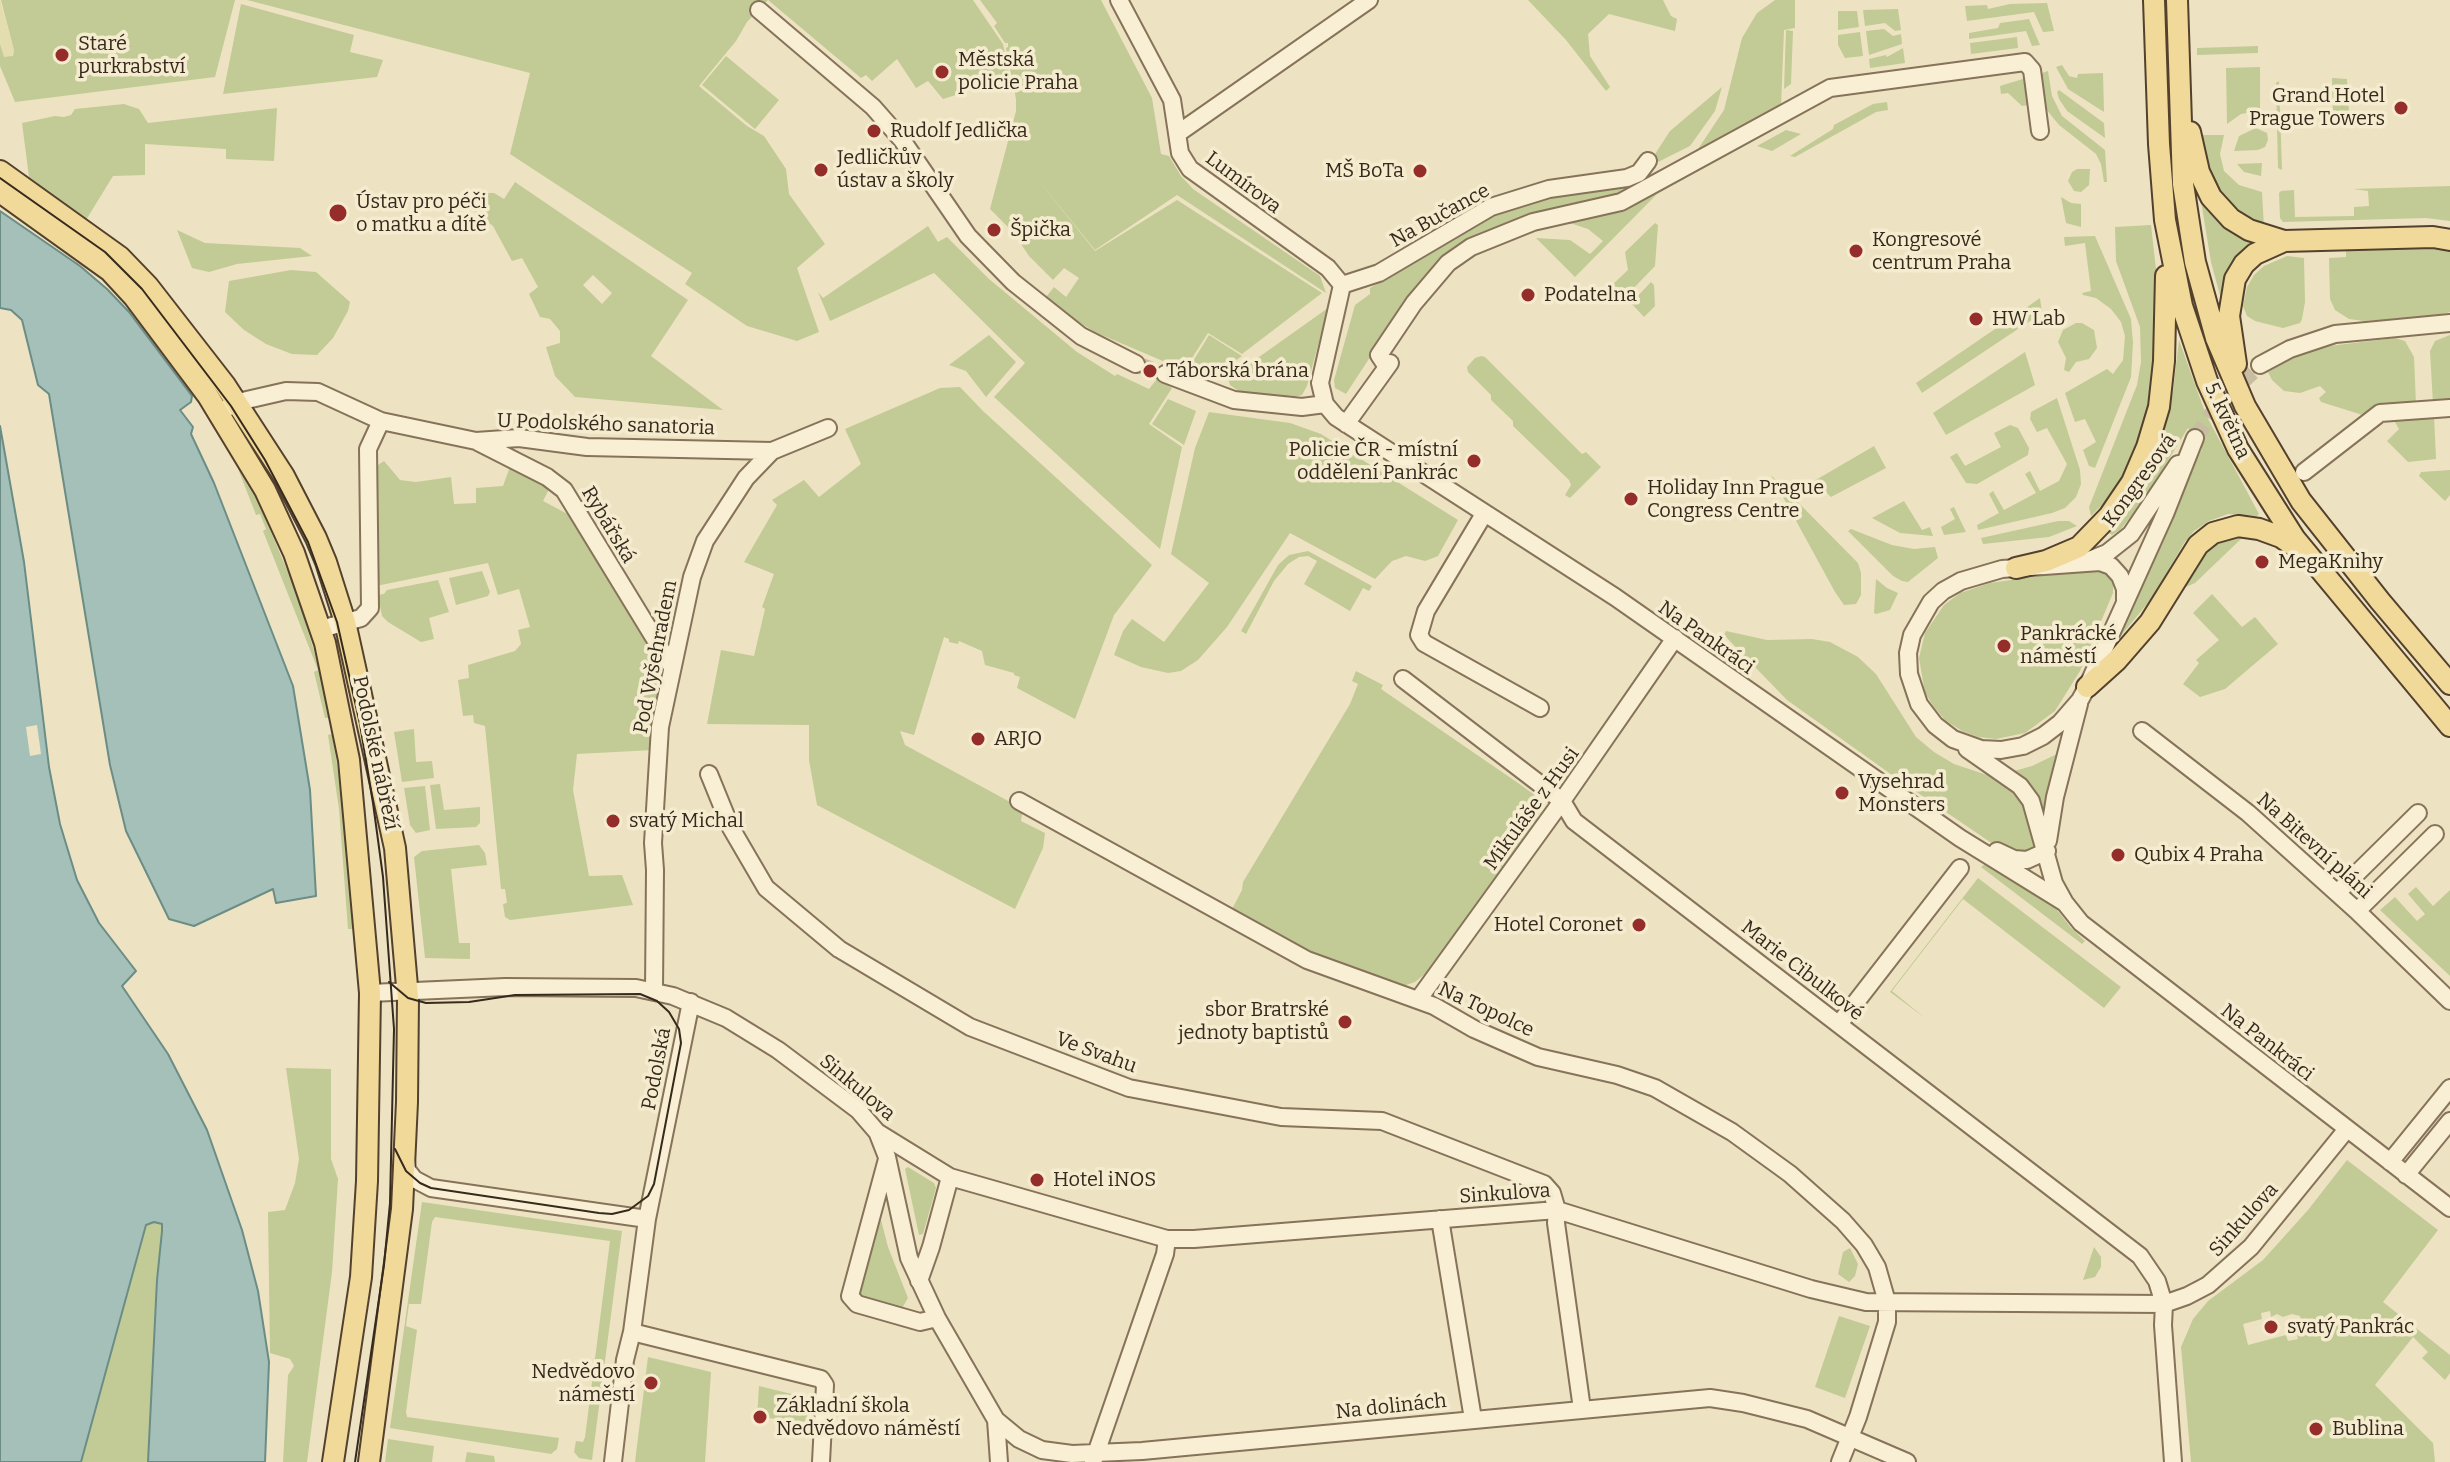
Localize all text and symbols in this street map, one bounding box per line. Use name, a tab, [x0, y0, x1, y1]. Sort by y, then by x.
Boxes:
place label: Staré purkrabství	[78, 32, 185, 79]
marker: Staré purkrabství	[53, 46, 71, 64]
place label: Městská policie Praha	[958, 48, 1078, 95]
marker: Městská policie Praha	[933, 63, 951, 81]
place label: Grand Hotel Prague Towers	[2249, 84, 2385, 131]
marker: Grand Hotel Prague Towers	[2392, 99, 2410, 117]
place label: Rudolf Jedlička	[890, 119, 1028, 143]
marker: Rudolf Jedlička	[865, 122, 883, 140]
place label: Jedličkův ústav a školy	[837, 146, 954, 193]
street label: Lumírova	[1200, 147, 1286, 219]
place label: MŠ BoTa	[1325, 159, 1404, 183]
marker: Jedličkův ústav a školy	[812, 161, 830, 179]
marker: MŠ BoTa	[1411, 162, 1429, 180]
street label: Na Bučance	[1386, 179, 1494, 253]
place label: Ústav pro péči o matku a dítě	[356, 190, 487, 237]
marker: Ústav pro péči o matku a dítě	[327, 202, 349, 224]
place label: Špička	[1010, 218, 1071, 242]
marker: Špička	[985, 221, 1003, 239]
place label: Kongresové centrum Praha	[1872, 228, 2011, 275]
marker: Kongresové centrum Praha	[1847, 242, 1865, 260]
place label: Podatelna	[1544, 283, 1637, 307]
marker: Podatelna	[1519, 286, 1537, 304]
place label: HW Lab	[1992, 307, 2065, 331]
marker: HW Lab	[1967, 310, 1985, 328]
place label: Táborská brána	[1166, 359, 1309, 383]
marker: Táborská brána	[1141, 362, 1159, 380]
street label: 5. května	[2199, 379, 2255, 463]
street label: U Podolského sanatoria	[497, 409, 715, 441]
street label: Kongresová	[2098, 430, 2182, 532]
place label: Policie ČR - místní oddělení Pankrác	[1289, 438, 1458, 485]
marker: Policie ČR - místní oddělení Pankrác	[1465, 452, 1483, 470]
place label: Holiday Inn Prague Congress Centre	[1647, 476, 1824, 523]
street label: Rybářská	[576, 482, 640, 568]
marker: Holiday Inn Prague Congress Centre	[1622, 490, 1640, 508]
place label: MegaKnihy	[2278, 550, 2383, 574]
marker: MegaKnihy	[2253, 553, 2271, 571]
street label: Pod Vyšehradem	[629, 578, 683, 736]
street label: Na Pankráci	[1653, 596, 1759, 680]
place label: Pankrácké náměstí	[2020, 622, 2117, 669]
marker: Pankrácké náměstí	[1995, 637, 2013, 655]
street label: Podolské nábřeží	[347, 673, 403, 833]
place label: ARJO	[994, 727, 1042, 751]
marker: ARJO	[969, 730, 987, 748]
street label: Mikuláše z Husi	[1479, 743, 1585, 875]
place label: Vysehrad Monsters	[1858, 770, 1945, 817]
marker: Vysehrad Monsters	[1833, 784, 1851, 802]
street label: Na Bitevní pláni	[2252, 788, 2376, 904]
place label: svatý Michal	[629, 809, 744, 833]
marker: svatý Michal	[604, 812, 622, 830]
place label: Qubix 4 Praha	[2134, 843, 2263, 867]
marker: Qubix 4 Praha	[2109, 846, 2127, 864]
place label: Hotel Coronet	[1494, 913, 1623, 937]
marker: Hotel Coronet	[1630, 916, 1648, 934]
street label: Marie Cibulkové	[1736, 916, 1868, 1026]
street label: Na Topolce	[1434, 977, 1538, 1043]
place label: sbor Bratrské jednoty baptistů	[1178, 998, 1329, 1045]
street label: Na Pankráci	[2216, 999, 2318, 1087]
marker: sbor Bratrské jednoty baptistů	[1336, 1013, 1354, 1031]
street label: Podolská	[637, 1026, 677, 1112]
street label: Ve Svahu	[1052, 1027, 1140, 1079]
street label: Sinkulova	[814, 1049, 900, 1127]
place label: Hotel iNOS	[1053, 1168, 1156, 1192]
marker: Hotel iNOS	[1028, 1171, 1046, 1189]
street label: Sinkulova	[2204, 1178, 2284, 1262]
street label: Sinkulova	[1459, 1179, 1551, 1209]
place label: svatý Pankrác	[2287, 1315, 2414, 1339]
marker: svatý Pankrác	[2262, 1318, 2280, 1336]
place label: Nedvědovo náměstí	[531, 1360, 635, 1407]
marker: Nedvědovo náměstí	[642, 1374, 660, 1392]
street label: Na dolinách	[1334, 1389, 1448, 1425]
place label: Základní škola Nedvědovo náměstí	[776, 1394, 960, 1441]
marker: Základní škola Nedvědovo náměstí	[751, 1408, 769, 1426]
place label: Bublina	[2332, 1417, 2404, 1441]
marker: Bublina	[2307, 1420, 2325, 1438]

